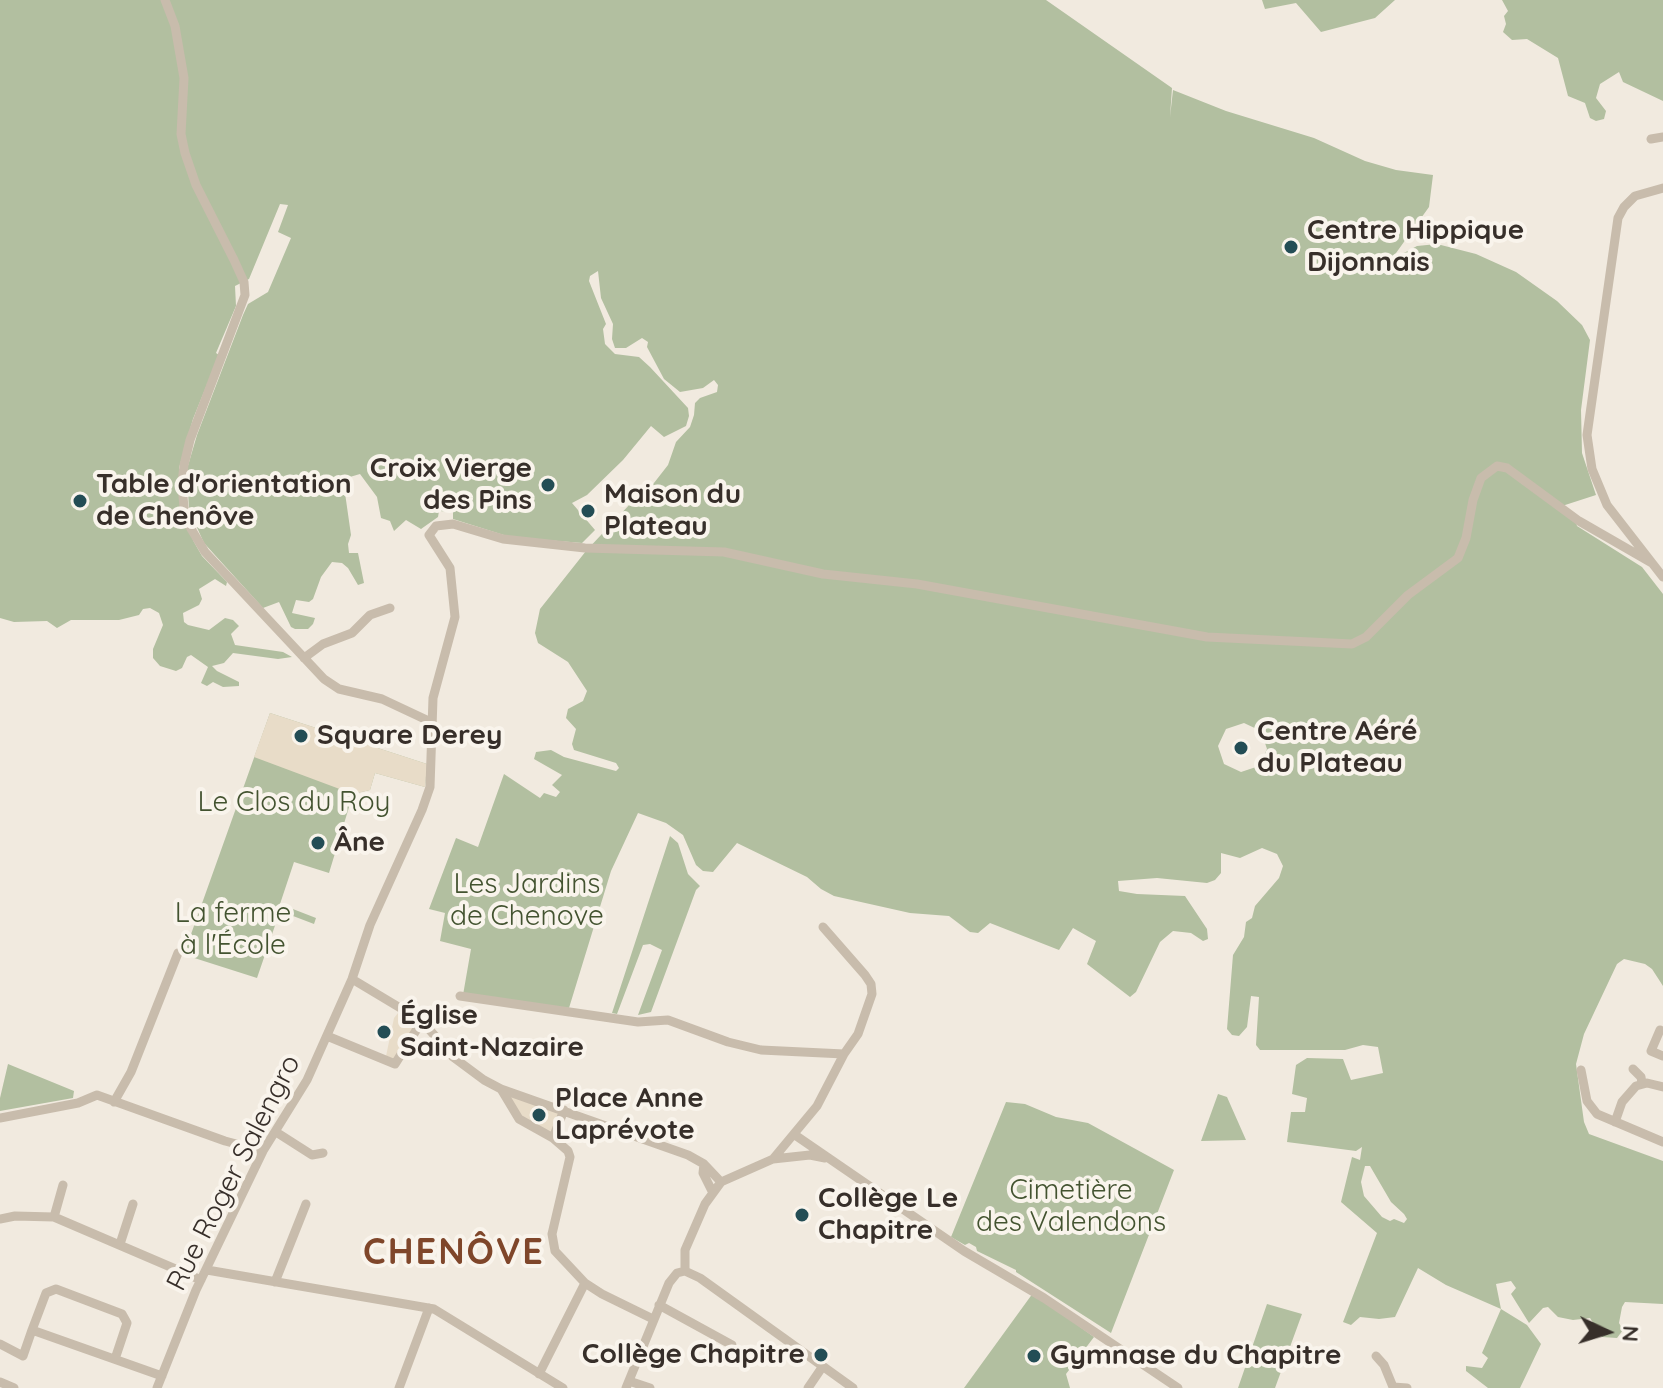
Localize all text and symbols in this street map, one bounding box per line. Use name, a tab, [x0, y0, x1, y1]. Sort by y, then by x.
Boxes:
place label: Centre Hippique Dijonnais	[1307, 214, 1524, 280]
marker: Centre Hippique Dijonnais	[1282, 238, 1300, 256]
place label: Croix Vierge des Pins	[370, 452, 532, 518]
place label: Table d'orientation de Chenôve	[96, 468, 352, 534]
marker: Croix Vierge des Pins	[539, 476, 557, 494]
place label: Maison du Plateau	[604, 478, 741, 544]
marker: Table d'orientation de Chenôve	[71, 492, 89, 510]
marker: Maison du Plateau	[579, 502, 597, 520]
place label: Centre Aéré du Plateau	[1257, 715, 1418, 781]
place label: Square Derey	[317, 719, 502, 753]
marker: Square Derey	[292, 727, 310, 745]
marker: Centre Aéré du Plateau	[1232, 739, 1250, 757]
park label: Le Clos du Roy	[198, 786, 390, 820]
place label: Âne	[334, 826, 385, 860]
marker: Âne	[309, 834, 327, 852]
park label: Les Jardins de Chenove	[450, 868, 604, 934]
park label: La ferme à l'École	[175, 897, 291, 963]
place label: Église Saint-Nazaire	[400, 999, 584, 1065]
marker: Église Saint-Nazaire	[375, 1023, 393, 1041]
street label: Rue Roger Salengro	[160, 1050, 308, 1296]
place label: Place Anne Laprévote	[555, 1082, 704, 1148]
marker: Place Anne Laprévote	[530, 1106, 548, 1124]
park label: Cimetière des Valendons	[976, 1174, 1166, 1240]
place label: Collège Le Chapitre	[818, 1182, 958, 1248]
marker: Collège Le Chapitre	[793, 1206, 811, 1224]
district label: CHENÔVE	[363, 1231, 545, 1275]
north arrow	[1567, 1292, 1647, 1372]
text: N	[1616, 1325, 1645, 1343]
place label: Collège Chapitre	[582, 1338, 805, 1372]
place label: Gymnase du Chapitre	[1050, 1339, 1341, 1373]
marker: Collège Chapitre	[812, 1346, 830, 1364]
marker: Gymnase du Chapitre	[1025, 1347, 1043, 1365]

